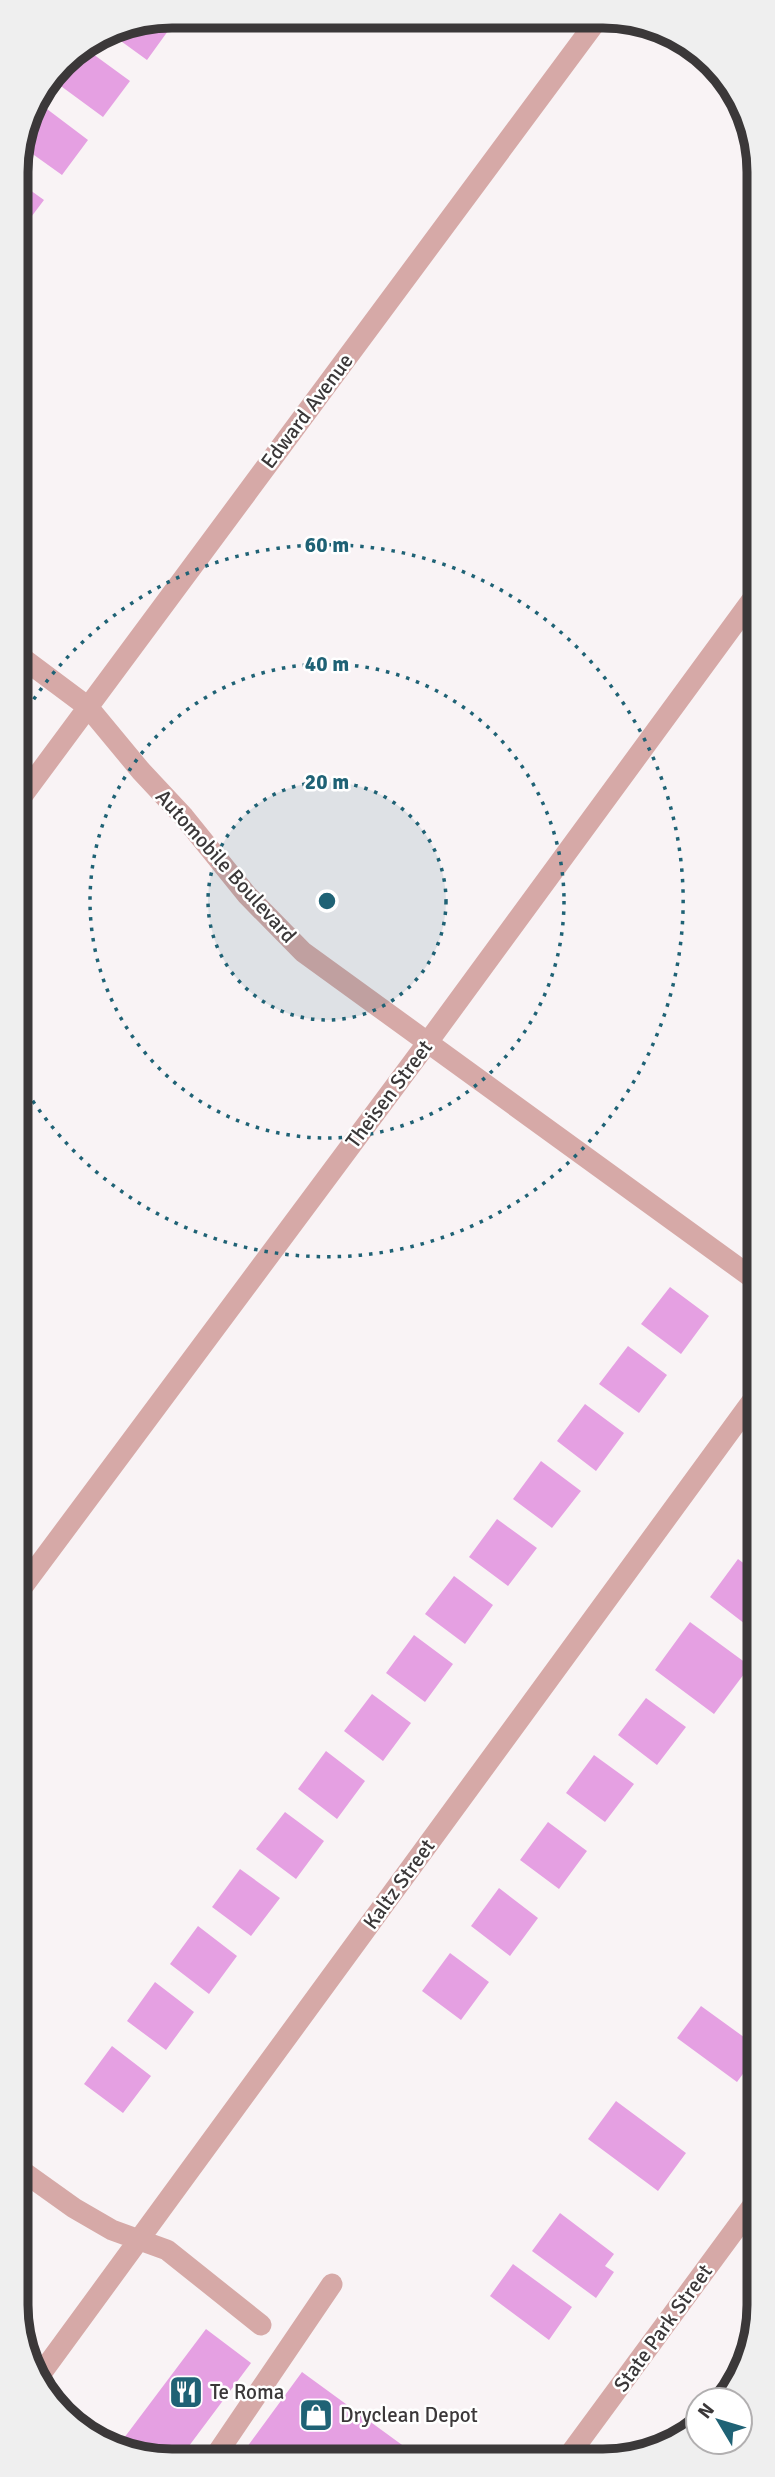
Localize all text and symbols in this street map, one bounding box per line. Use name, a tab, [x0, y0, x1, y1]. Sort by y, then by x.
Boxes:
street label: Edward Avenue	[255, 348, 359, 474]
text: 60 m	[305, 532, 349, 558]
text: 40 m	[305, 651, 349, 677]
text: 20 m	[305, 769, 349, 795]
street label: Automobile Boulevard	[150, 784, 302, 948]
centre of rings	[315, 889, 339, 913]
street label: Theisen Street	[340, 1035, 438, 1153]
street label: Kaltz Street	[358, 1834, 440, 1934]
street label: State Park Street	[608, 2259, 718, 2397]
restaurant icon: Te Roma	[167, 2373, 205, 2411]
place label: Te Roma	[210, 2379, 284, 2405]
north arrow	[684, 2386, 754, 2456]
shop icon: Dryclean Depot	[297, 2396, 335, 2434]
text: N	[693, 2399, 720, 2424]
place label: Dryclean Depot	[340, 2402, 478, 2428]

